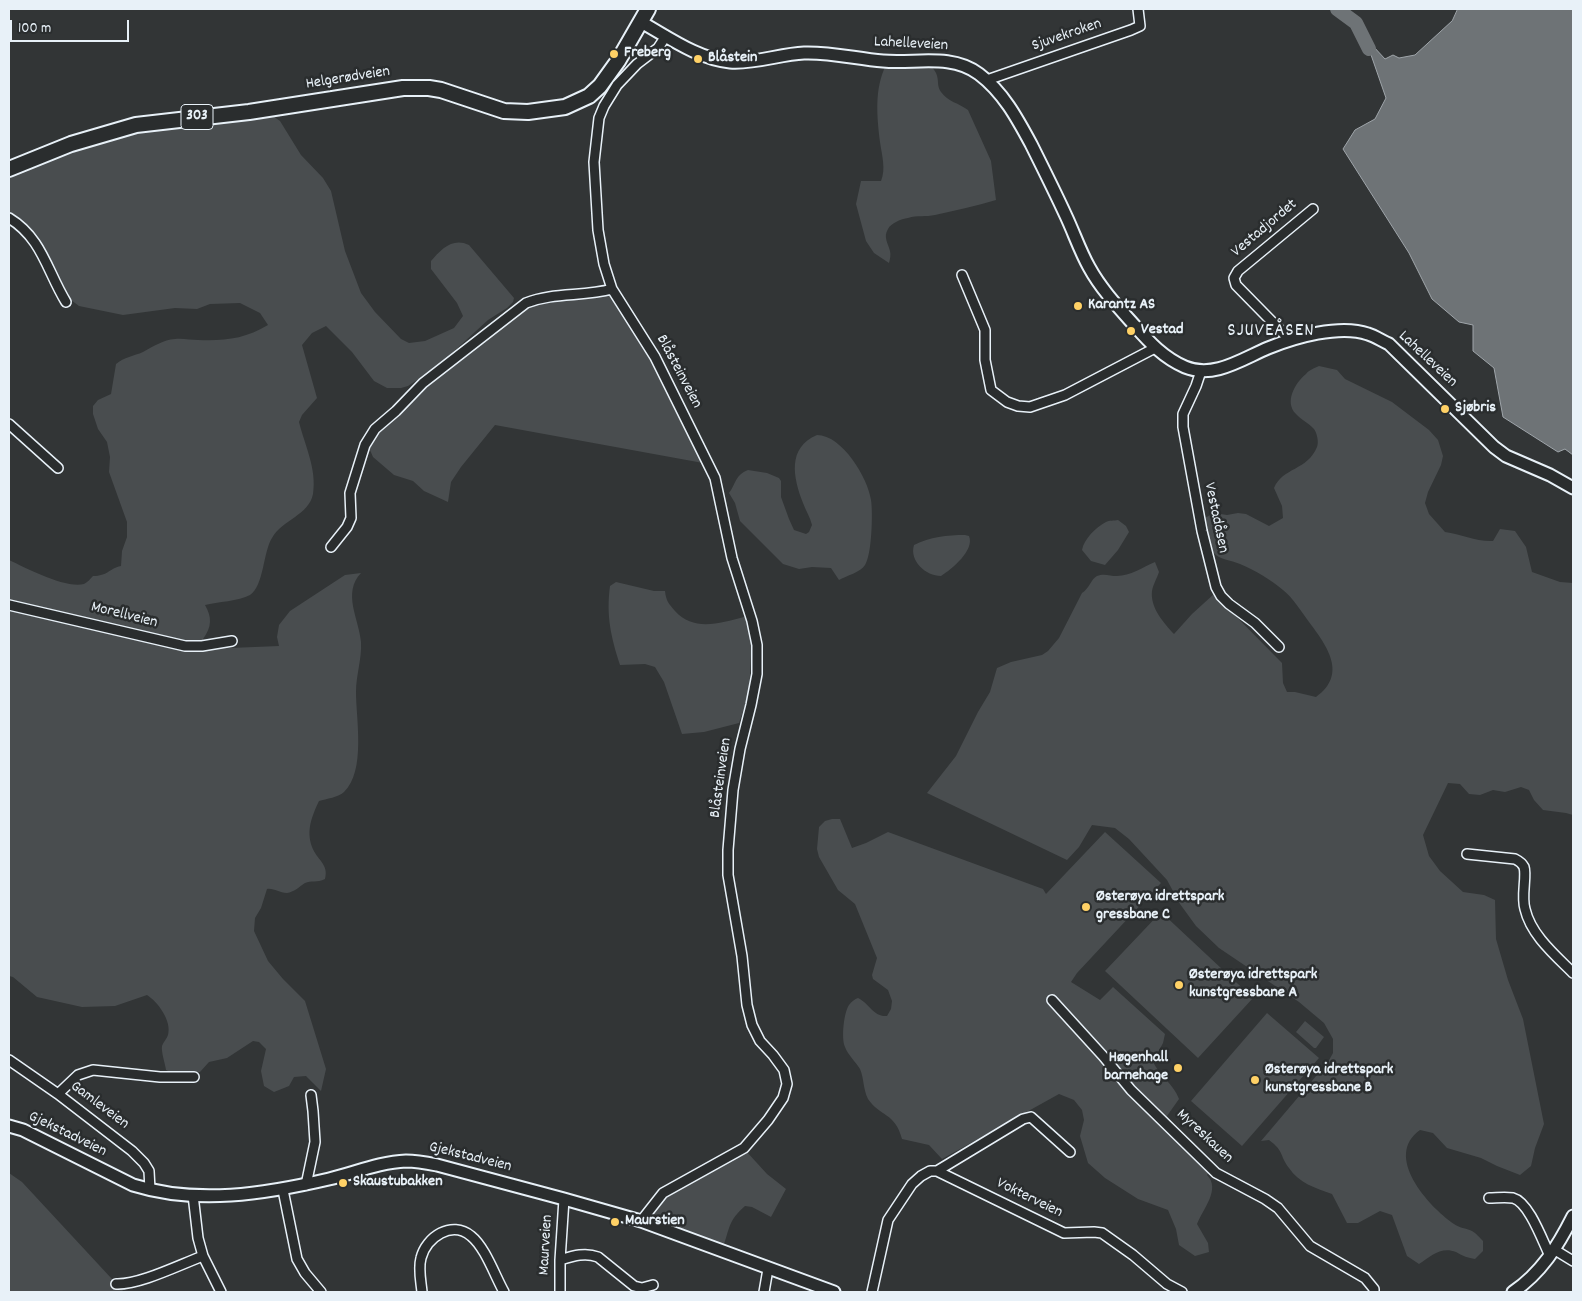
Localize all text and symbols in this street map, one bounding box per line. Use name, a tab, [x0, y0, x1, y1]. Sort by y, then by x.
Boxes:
scale bar	[12, 10, 131, 42]
street label: Sjuvekroken	[1030, 15, 1104, 57]
text: 100 m	[18, 18, 51, 40]
street label: Lahelleveien	[873, 33, 949, 57]
place label: Freberg	[624, 44, 671, 64]
marker: Freberg	[608, 48, 620, 60]
place label: Blåstein	[708, 49, 757, 69]
marker: Blåstein	[692, 53, 704, 65]
street label: Helgerødveien	[305, 63, 391, 95]
road number: 303	[181, 104, 213, 130]
street label: Vestadjordet	[1228, 196, 1302, 262]
place label: Karantz AS	[1088, 296, 1155, 316]
marker: Karantz AS	[1072, 300, 1084, 312]
place label: Vestad	[1141, 321, 1183, 341]
district label: SJUVEÅSEN	[1226, 321, 1316, 343]
marker: Vestad	[1125, 325, 1137, 337]
street label: Lahelleveien	[1393, 328, 1461, 392]
street label: Blåsteinveien	[651, 332, 705, 412]
place label: Sjøbris	[1455, 399, 1496, 419]
marker: Sjøbris	[1439, 403, 1451, 415]
street label: Vestadåsen	[1198, 481, 1232, 555]
street label: Morellveien	[89, 598, 159, 634]
street label: Blåsteinveien	[707, 737, 737, 819]
place label: Østerøya idrettspark gressbane C	[1096, 888, 1224, 926]
marker: Østerøya idrettspark gressbane C	[1080, 901, 1092, 913]
place label: Østerøya idrettspark kunstgressbane A	[1189, 966, 1317, 1004]
marker: Østerøya idrettspark kunstgressbane A	[1173, 979, 1185, 991]
place label: Høgenhall barnehage	[1104, 1049, 1168, 1087]
place label: Østerøya idrettspark kunstgressbane B	[1265, 1061, 1393, 1099]
marker: Høgenhall barnehage	[1172, 1062, 1184, 1074]
marker: Østerøya idrettspark kunstgressbane B	[1249, 1074, 1261, 1086]
street label: Gamleveien	[66, 1078, 132, 1134]
street label: Myreskauen	[1172, 1106, 1236, 1168]
street label: Gjekstadveien	[25, 1108, 109, 1162]
street label: Gjekstadveien	[427, 1138, 513, 1178]
place label: Skaustubakken	[353, 1173, 443, 1193]
street label: Vokterveien	[993, 1175, 1065, 1223]
marker: Skaustubakken	[337, 1177, 349, 1189]
place label: Maurstien	[625, 1212, 685, 1232]
street label: Maurveien	[536, 1214, 558, 1276]
marker: Maurstien	[609, 1216, 621, 1228]

